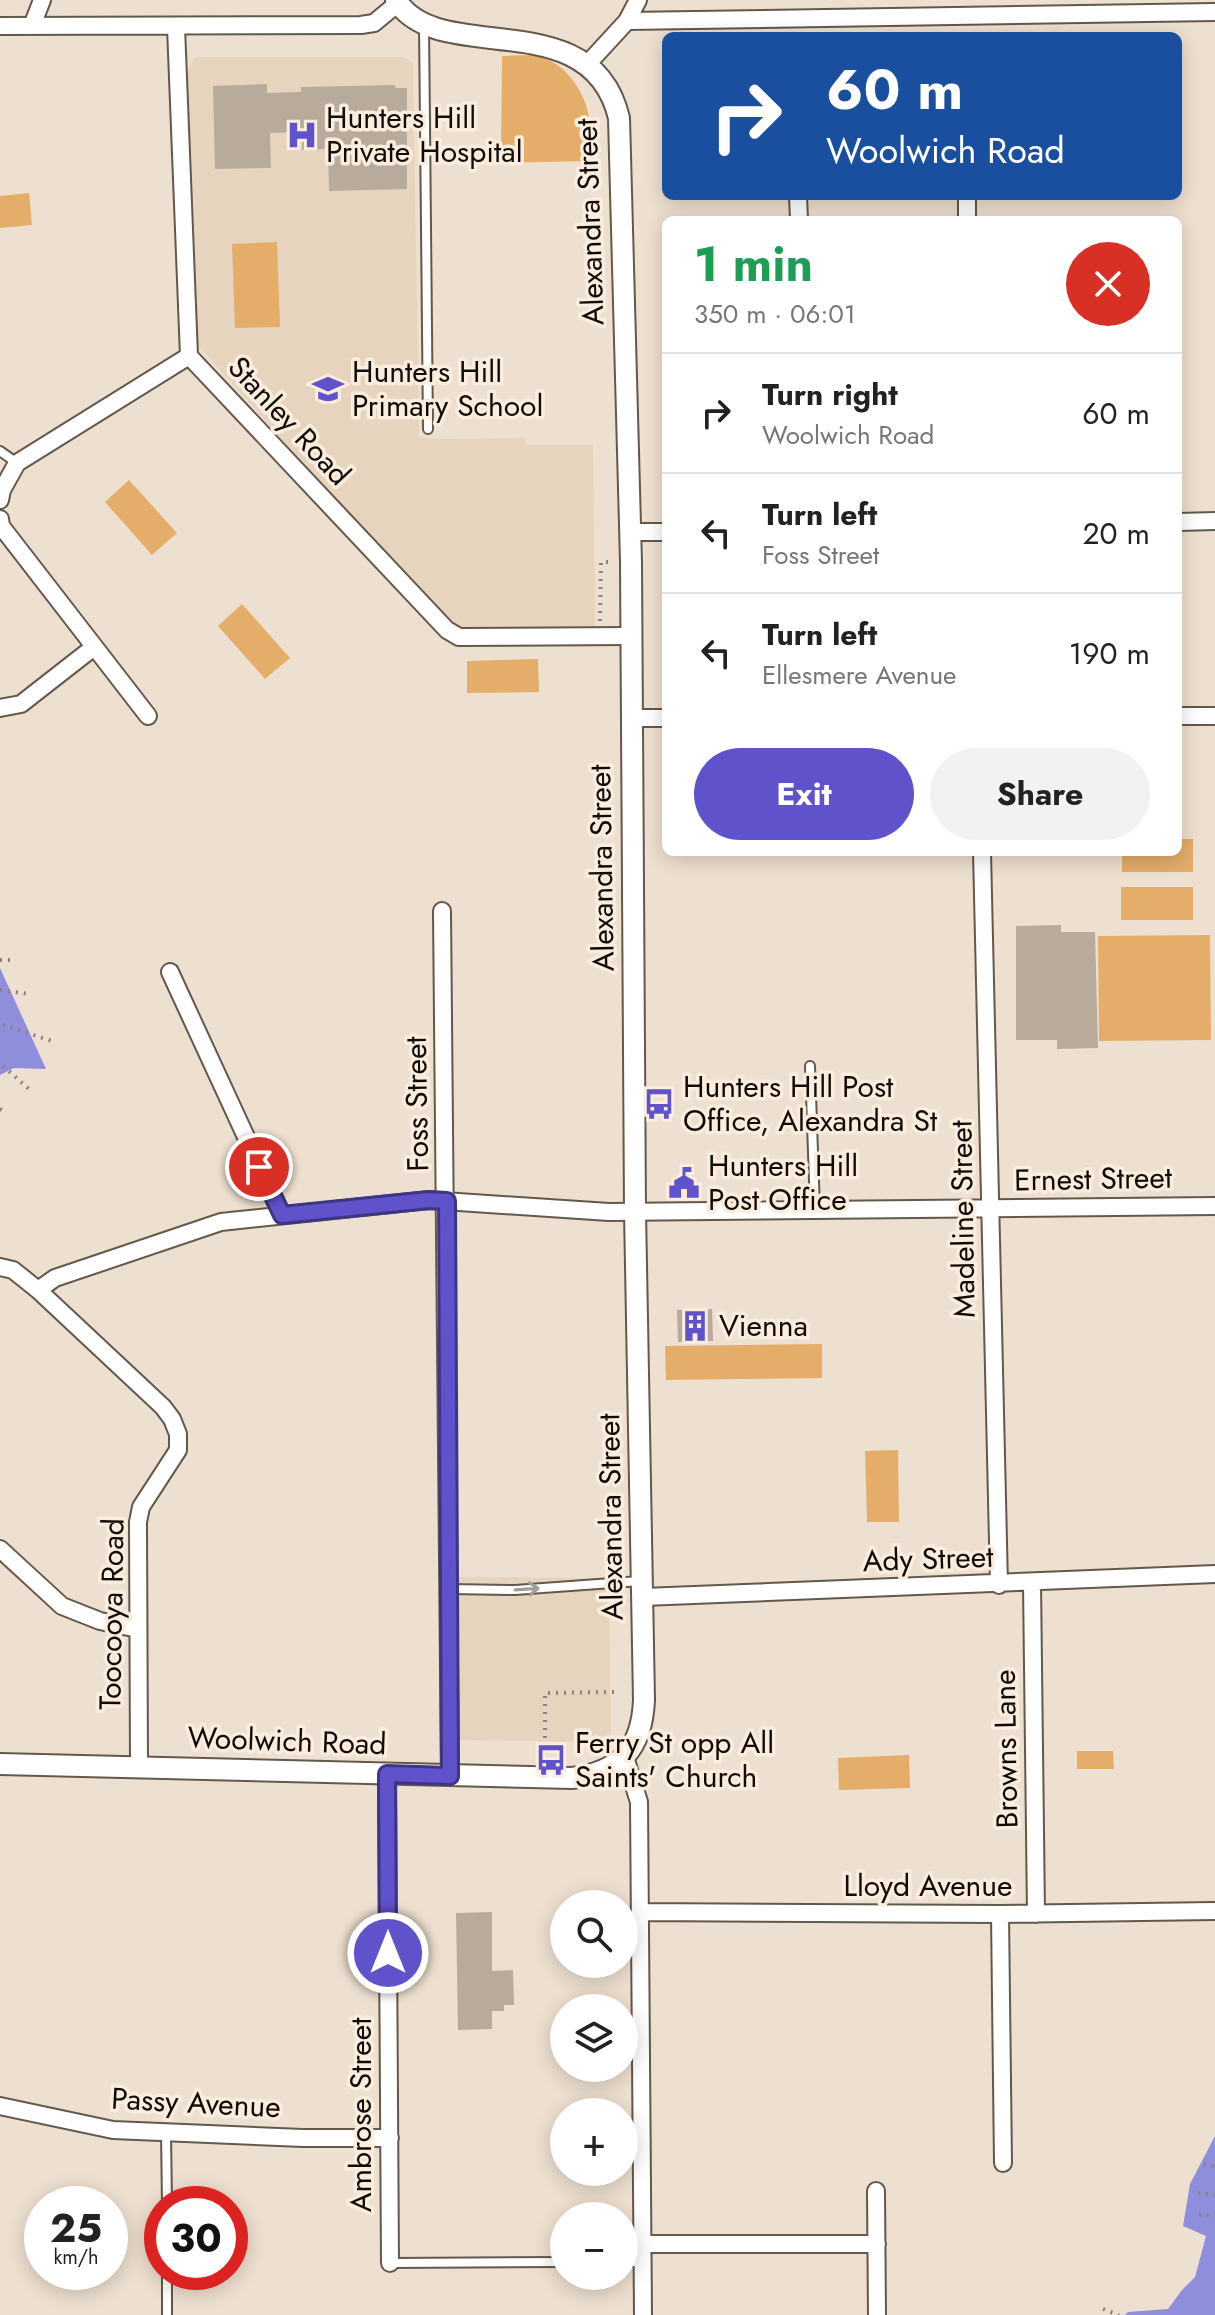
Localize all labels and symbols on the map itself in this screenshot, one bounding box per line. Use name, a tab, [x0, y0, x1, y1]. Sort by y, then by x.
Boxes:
place label: Hunters Hill Private Hospital	[326, 96, 523, 173]
street label: Alexandra Street	[564, 117, 615, 326]
hospital icon: Hunters Hill Private Hospital	[285, 118, 319, 152]
street label: Stanley Road	[218, 347, 361, 495]
place label: Hunters Hill Primary School	[352, 350, 543, 427]
school or university icon: Hunters Hill Primary School	[311, 372, 345, 406]
street label: Alexandra Street	[578, 763, 625, 972]
street label: Foss Street	[394, 1035, 439, 1172]
place label: Hunters Hill Post Office, Alexandra St	[683, 1065, 938, 1142]
bus stop icon: Hunters Hill Post Office, Alexandra St	[642, 1087, 676, 1121]
street label: Madeline Street	[939, 1119, 986, 1318]
pin	[225, 1133, 293, 1201]
place label: Hunters Hill Post Office	[708, 1144, 858, 1221]
street label: Ernest Street	[1014, 1156, 1173, 1201]
public building icon: Hunters Hill Post Office	[667, 1166, 701, 1200]
place label: Vienna	[719, 1304, 808, 1347]
building icon: Vienna	[678, 1309, 712, 1343]
street label: Alexandra Street	[587, 1412, 634, 1621]
street label: Toocooya Road	[88, 1518, 135, 1710]
street label: Ady Street	[862, 1535, 995, 1582]
one-way arrow	[513, 1581, 540, 1596]
street label: Browns Lane	[983, 1669, 1028, 1829]
street label: Woolwich Road	[187, 1716, 387, 1765]
place label: Ferry St opp All Saints' Church	[575, 1721, 774, 1798]
bus stop icon: Ferry St opp All Saints' Church	[534, 1743, 568, 1777]
street label: Lloyd Avenue	[843, 1864, 1013, 1907]
position arrow	[346, 1911, 430, 1995]
street label: Ambrose Street	[339, 2017, 382, 2212]
street label: Passy Avenue	[110, 2077, 282, 2128]
speed limit sign: 30	[144, 2186, 248, 2290]

